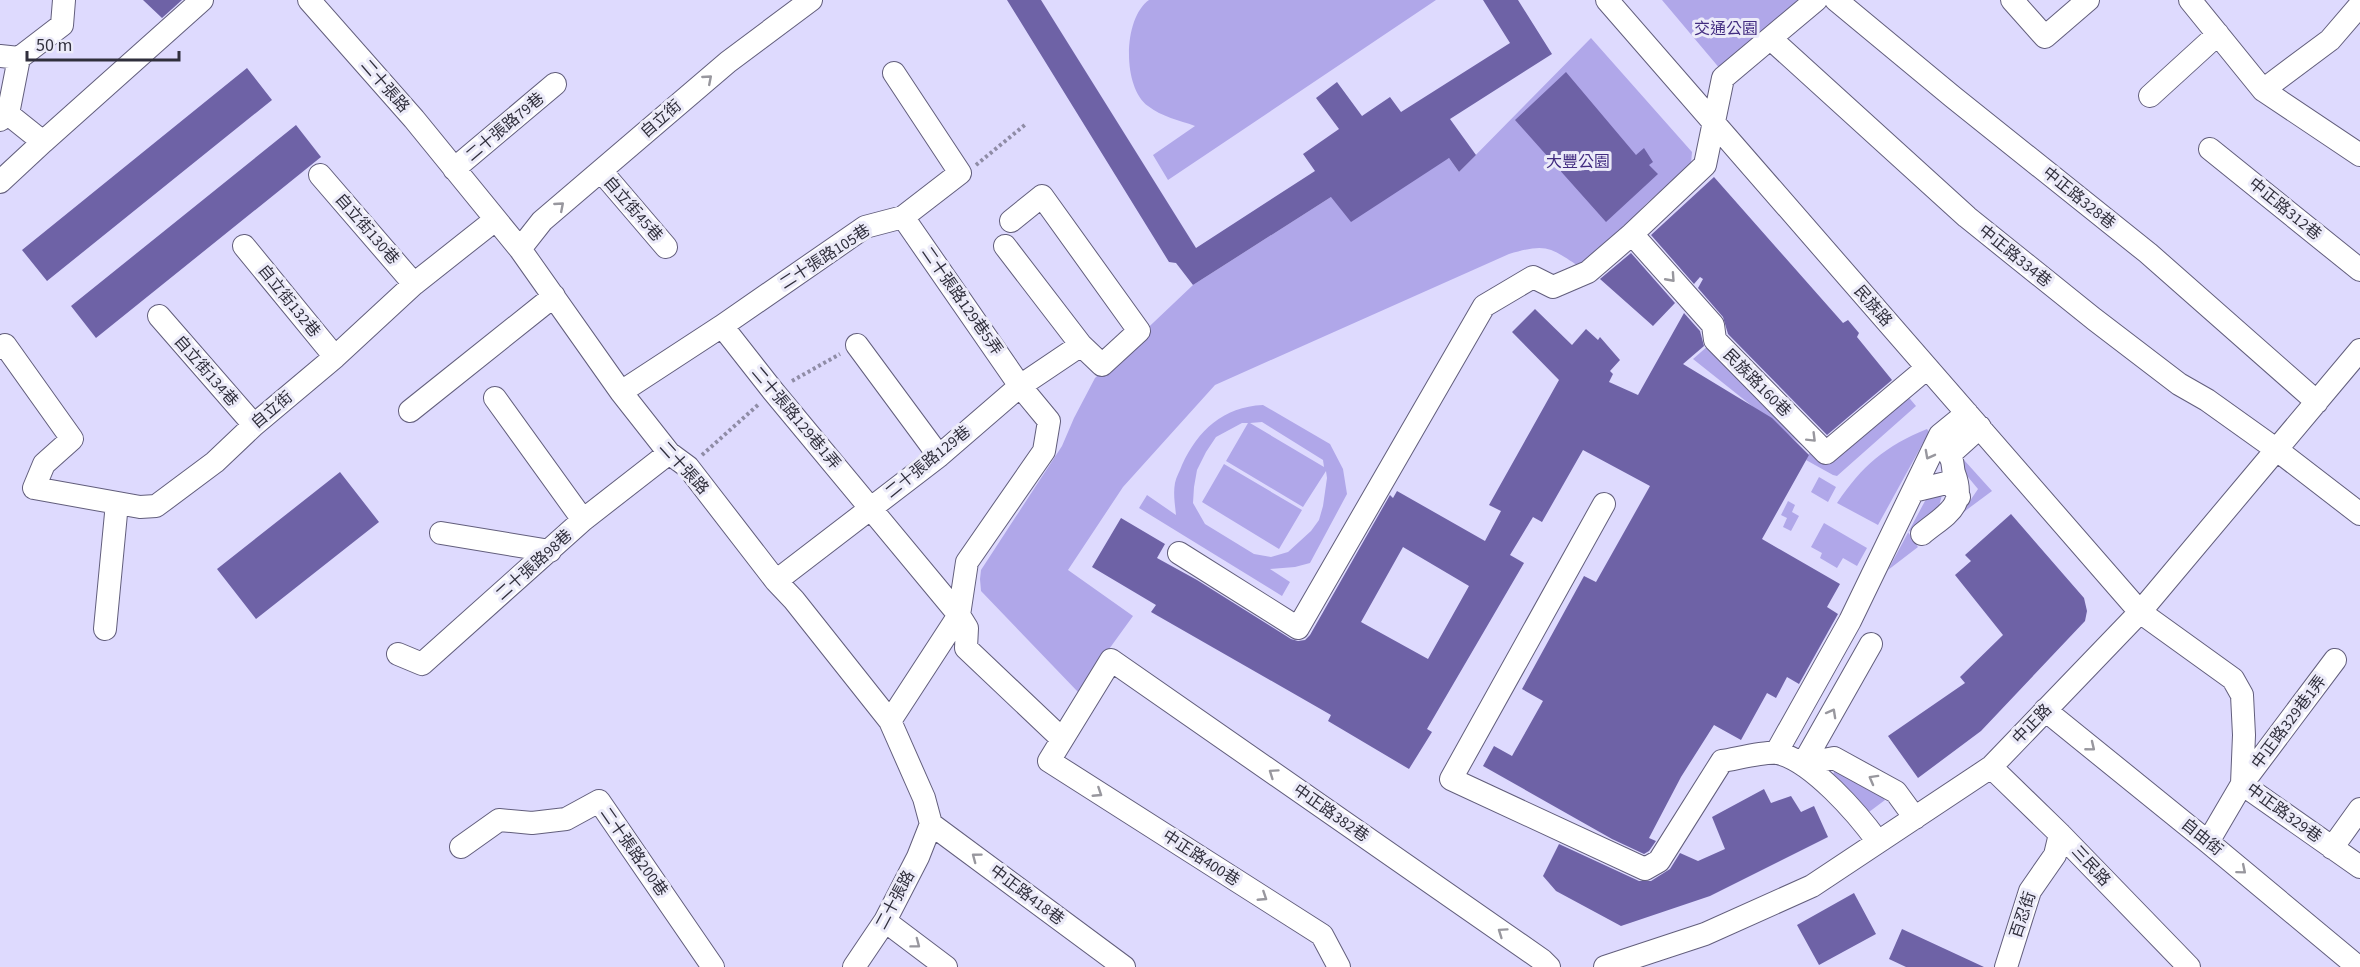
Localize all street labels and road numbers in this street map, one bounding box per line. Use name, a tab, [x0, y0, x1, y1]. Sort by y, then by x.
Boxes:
street label: 二十張路	[356, 55, 414, 117]
street label: 二十張路79巷	[461, 88, 549, 166]
street label: 自立街	[636, 95, 686, 143]
street label: 中正路328巷	[2038, 162, 2120, 234]
street label: 自立街45巷	[598, 172, 668, 246]
street label: 中正路312巷	[2244, 173, 2326, 245]
street label: 自立街130巷	[330, 189, 404, 269]
street label: 二十張路105巷	[775, 219, 875, 295]
street label: 中正路334巷	[1974, 220, 2056, 292]
street label: 二十張路129巷5弄	[916, 242, 1008, 360]
street label: 自立街132巷	[253, 260, 325, 342]
street label: 民族路	[1849, 281, 1897, 331]
street label: 自立街134巷	[169, 331, 243, 411]
street label: 民族路160巷	[1718, 344, 1796, 422]
street label: 二十張路129巷1弄	[746, 362, 846, 474]
street label: 自立街	[247, 386, 297, 434]
street label: 二十張路129巷	[881, 421, 975, 503]
street label: 二十張路	[654, 437, 714, 499]
street label: 二十張路98巷	[491, 525, 577, 605]
street label: 中正路329巷1弄	[2247, 671, 2331, 773]
street label: 中正路	[2007, 699, 2057, 749]
street label: 中正路329巷	[2242, 778, 2326, 848]
street label: 中正路382巷	[1289, 779, 1373, 847]
street label: 二十張路200巷	[595, 803, 673, 901]
street label: 自由街	[2176, 813, 2228, 861]
street label: 中正路400巷	[1158, 825, 1244, 891]
street label: 三民路	[2067, 841, 2115, 891]
street label: 中正路418巷	[985, 860, 1069, 930]
street label: 二十張路	[870, 867, 920, 933]
street label: 百忍街	[2005, 889, 2041, 941]

